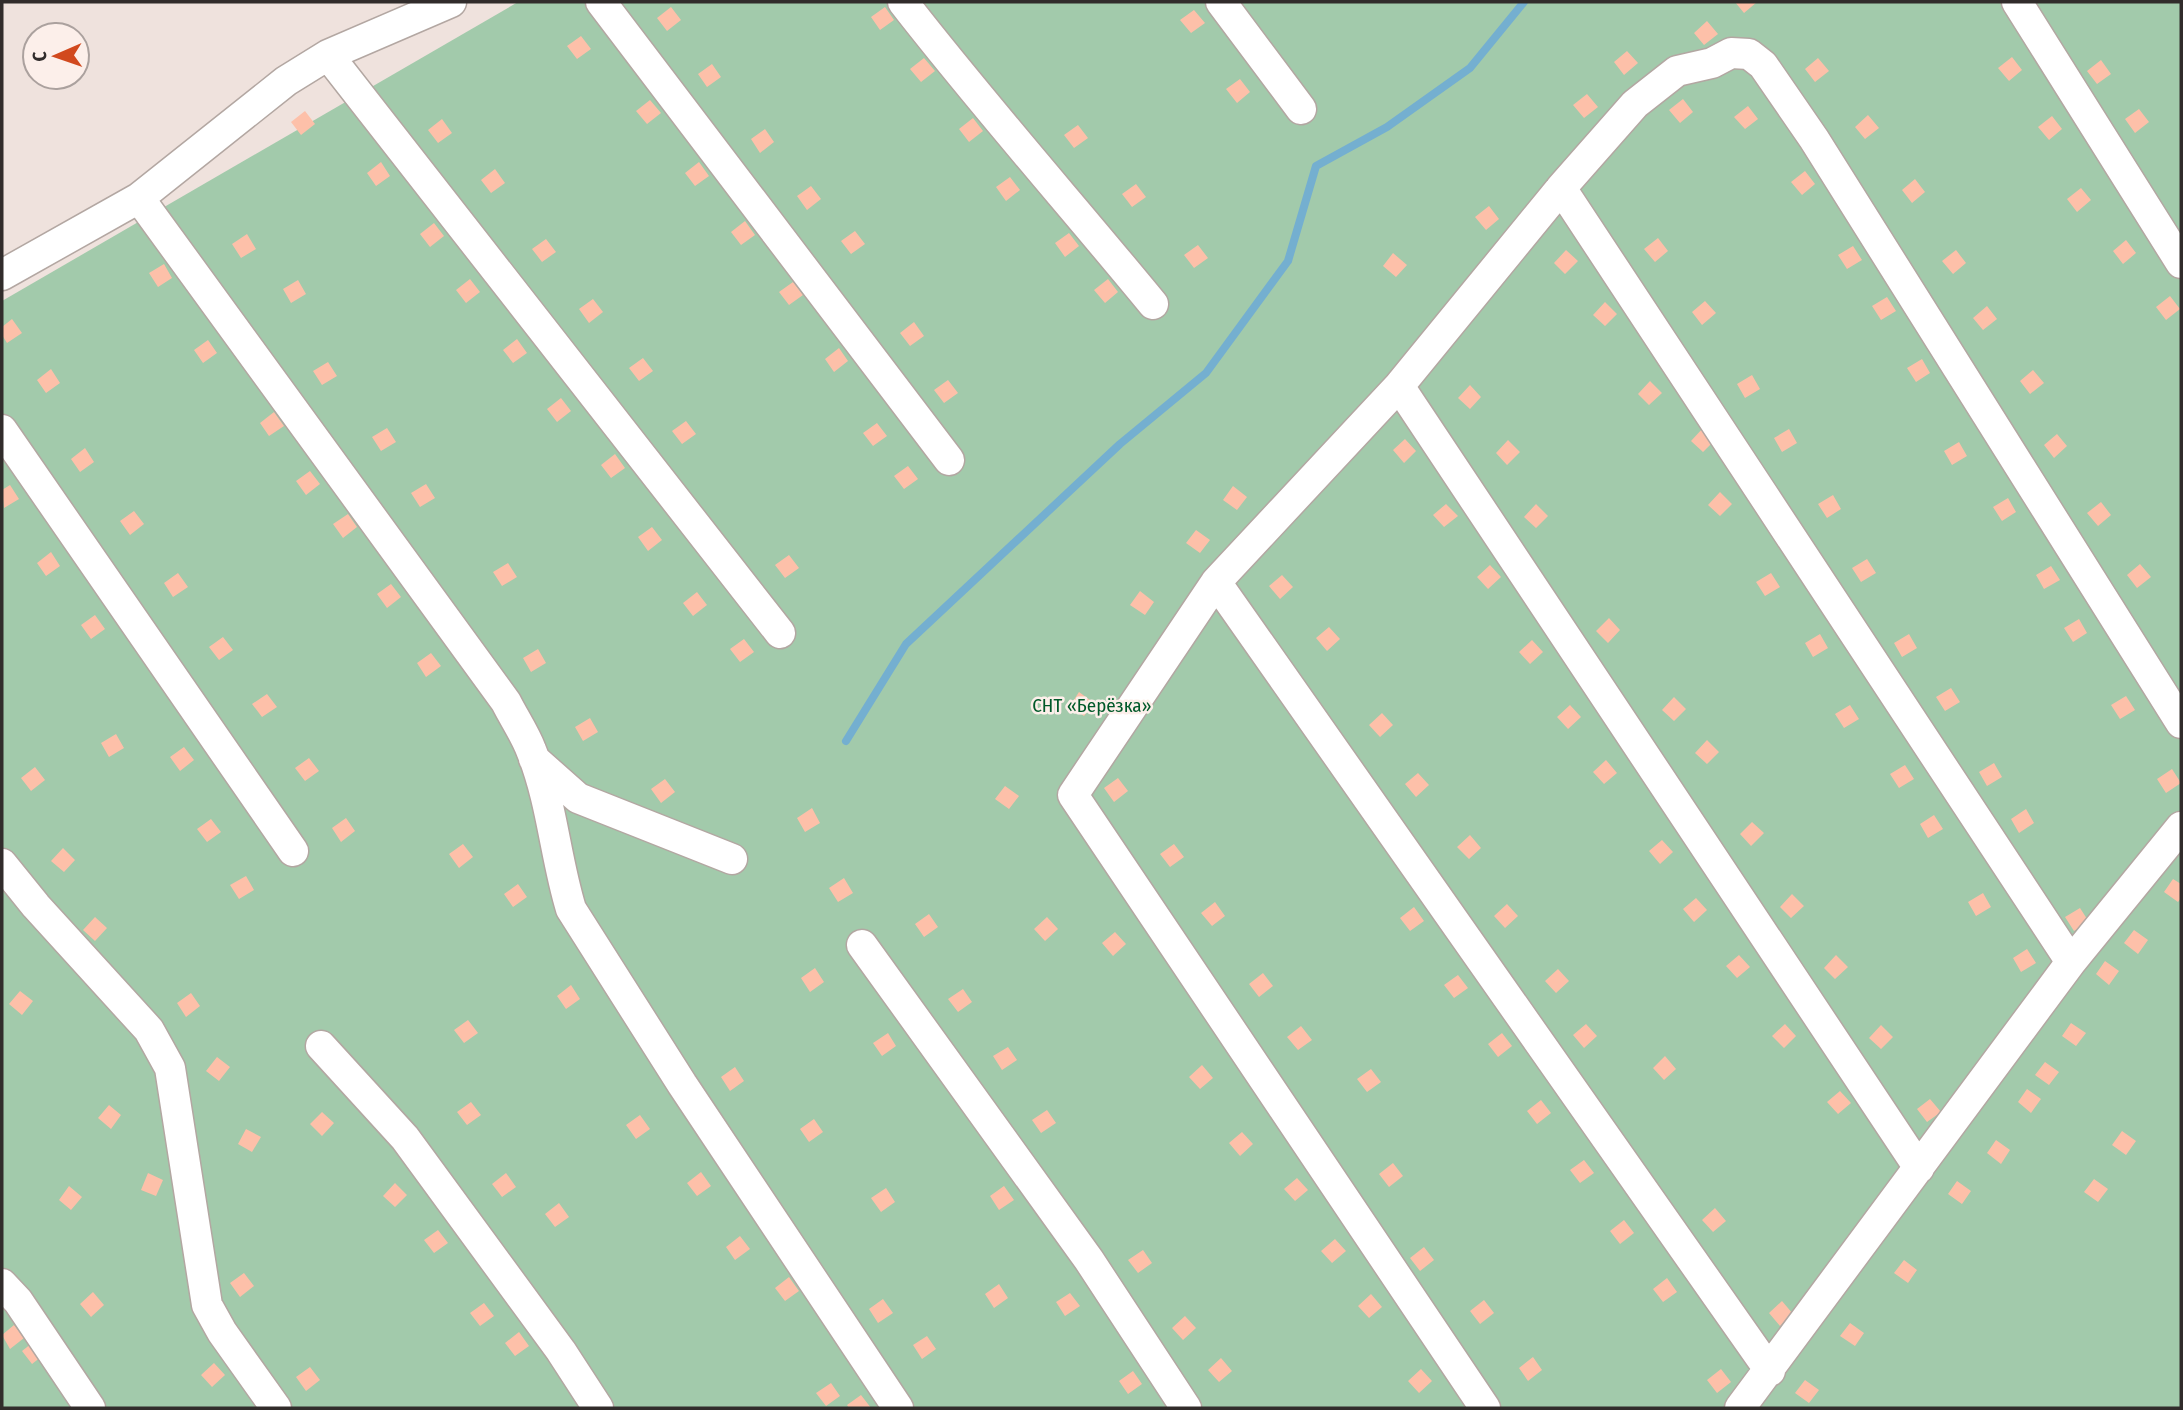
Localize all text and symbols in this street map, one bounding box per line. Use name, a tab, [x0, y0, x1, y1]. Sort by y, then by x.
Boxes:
north arrow	[21, 21, 91, 91]
text: С	[28, 51, 51, 62]
park label: СНТ «Берёзка»	[1032, 694, 1152, 717]

